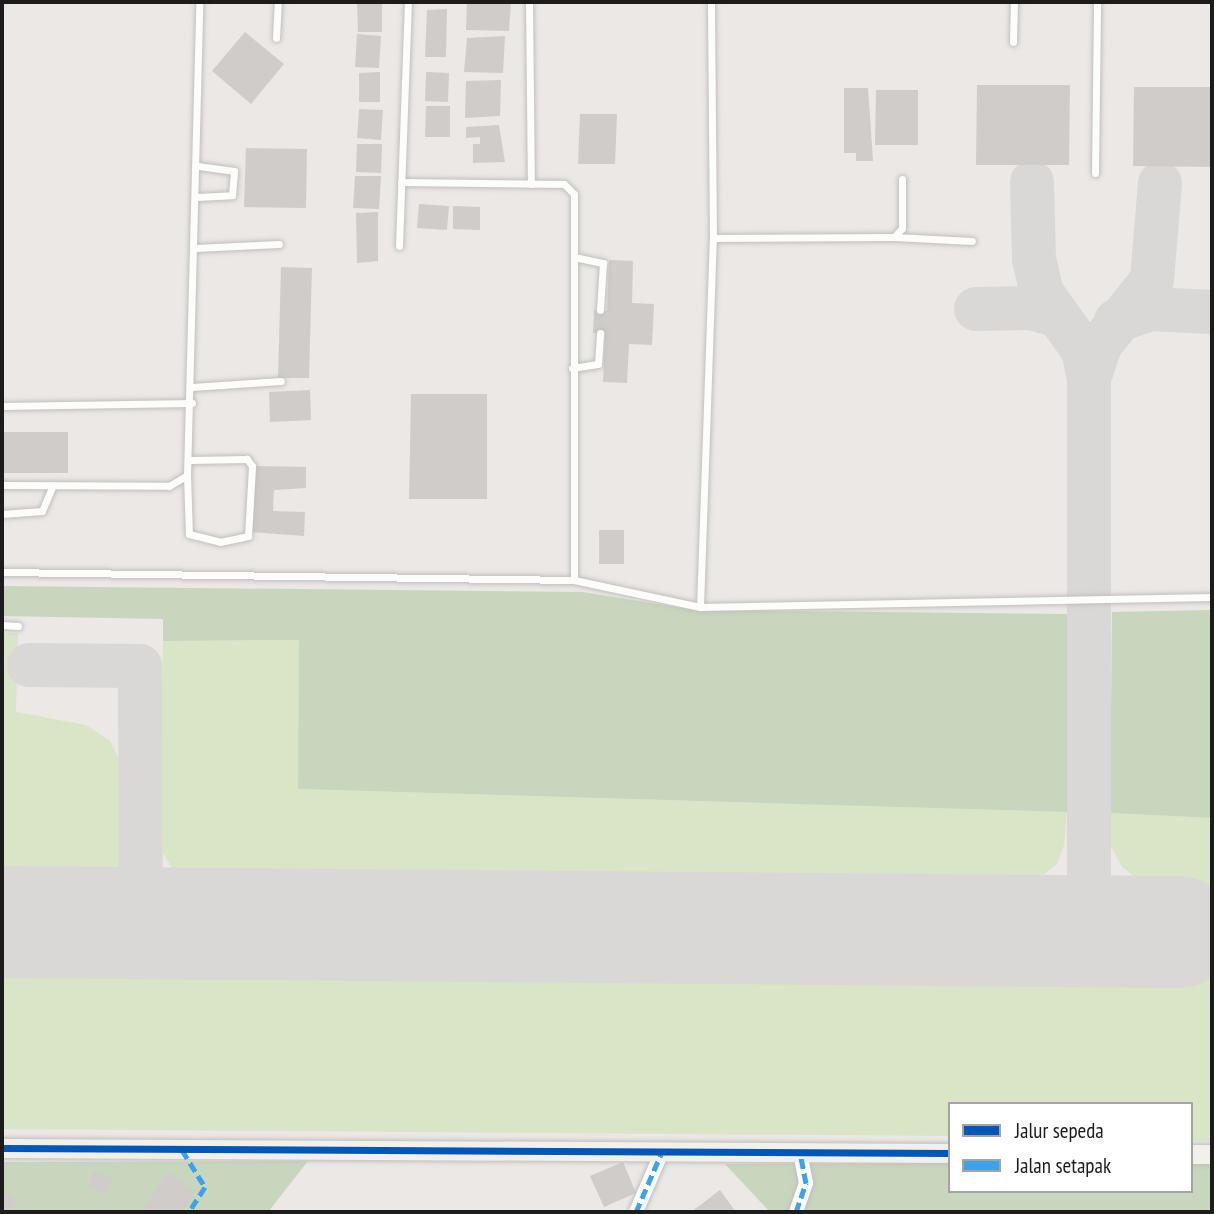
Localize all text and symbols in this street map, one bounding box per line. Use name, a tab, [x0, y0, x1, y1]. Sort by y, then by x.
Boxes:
legend	[948, 1102, 1193, 1193]
text: Jalur sepeda	[1015, 1117, 1104, 1144]
text: Jalan setapak	[1015, 1152, 1111, 1179]

